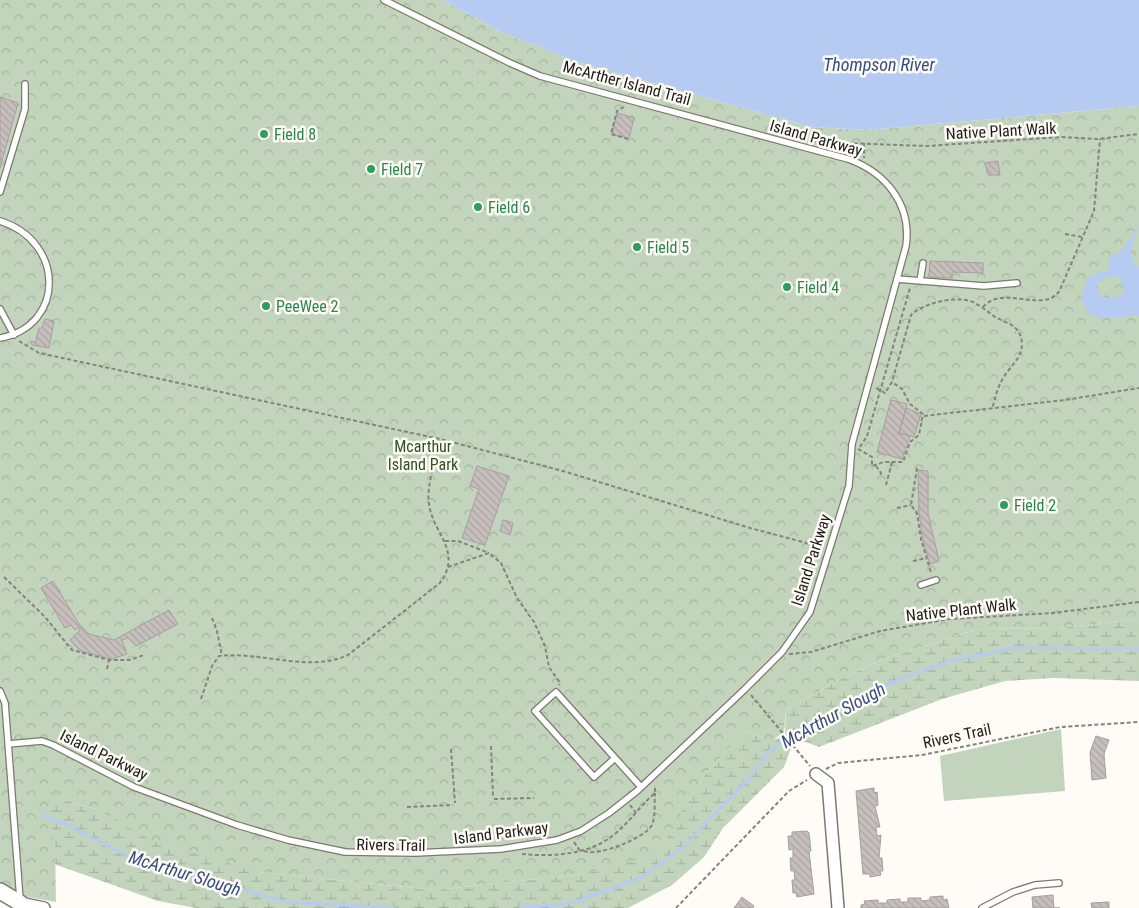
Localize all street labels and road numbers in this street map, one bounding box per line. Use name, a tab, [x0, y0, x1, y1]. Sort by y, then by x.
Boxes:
street label: McArther Island Trail	[561, 57, 693, 109]
street label: Island Parkway	[768, 116, 865, 160]
street label: Native Plant Walk	[945, 119, 1058, 143]
street label: Island Parkway	[787, 512, 835, 608]
street label: Native Plant Walk	[905, 595, 1018, 625]
street label: Rivers Trail	[921, 720, 993, 752]
street label: Island Parkway	[57, 726, 151, 785]
street label: Island Parkway	[453, 818, 550, 848]
street label: Rivers Trail	[356, 835, 426, 855]

